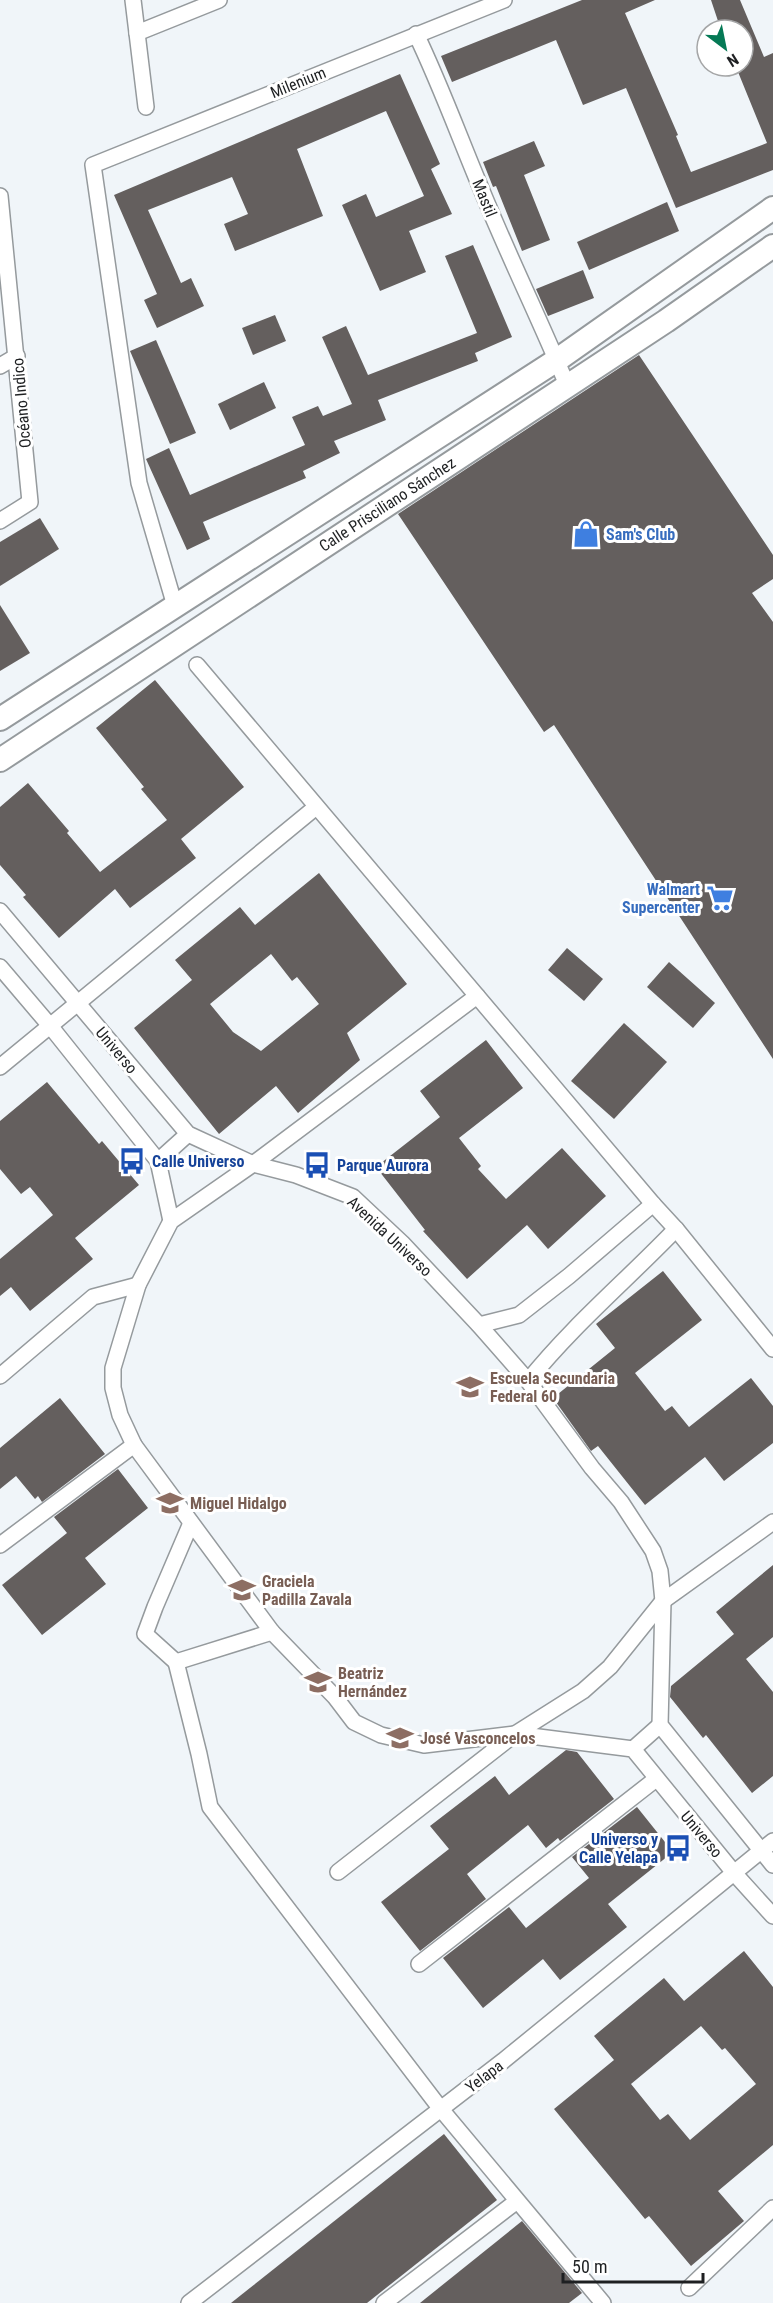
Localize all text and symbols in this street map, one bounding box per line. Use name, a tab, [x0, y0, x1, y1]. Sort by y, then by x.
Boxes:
north arrow	[695, 18, 755, 78]
text: N	[723, 50, 742, 71]
street label: Milenium	[268, 63, 329, 102]
street label: Mastil	[468, 176, 501, 220]
street label: Océano Indico	[8, 357, 35, 449]
street label: Calle Prisciliano Sánchez	[315, 453, 459, 556]
shop icon: Sam's Club	[571, 519, 601, 549]
place label: Sam's Club	[606, 525, 675, 544]
place label: Walmart Supercenter	[622, 880, 700, 917]
supermarket icon: Walmart Supercenter	[705, 883, 735, 913]
street label: Universo	[92, 1023, 142, 1077]
bus stop icon: Calle Universo	[117, 1146, 147, 1176]
bus stop icon: Parque Aurora	[302, 1150, 332, 1180]
place label: Calle Universo	[152, 1152, 244, 1171]
place label: Parque Aurora	[337, 1156, 429, 1175]
street label: Avenida Universo	[343, 1192, 436, 1280]
place label: Escuela Secundaria Federal 60	[490, 1369, 615, 1406]
school or university icon: Escuela Secundaria Federal 60	[455, 1372, 485, 1402]
school or university icon: Miguel Hidalgo	[155, 1488, 185, 1518]
place label: Miguel Hidalgo	[190, 1494, 287, 1513]
place label: Graciela Padilla Zavala	[262, 1572, 352, 1609]
school or university icon: Graciela Padilla Zavala	[227, 1575, 257, 1605]
place label: Beatriz Hernández	[338, 1664, 407, 1701]
school or university icon: Beatriz Hernández	[303, 1667, 333, 1697]
school or university icon: José Vasconcelos	[385, 1723, 415, 1753]
place label: José Vasconcelos	[420, 1729, 536, 1748]
street label: Universo	[677, 1807, 727, 1861]
place label: Universo y Calle Yelapa	[579, 1830, 658, 1867]
bus stop icon: Universo y Calle Yelapa	[663, 1833, 693, 1863]
street label: Yelapa	[462, 2056, 507, 2097]
scale bar	[563, 2246, 702, 2284]
text: 50 m	[572, 2256, 607, 2277]

